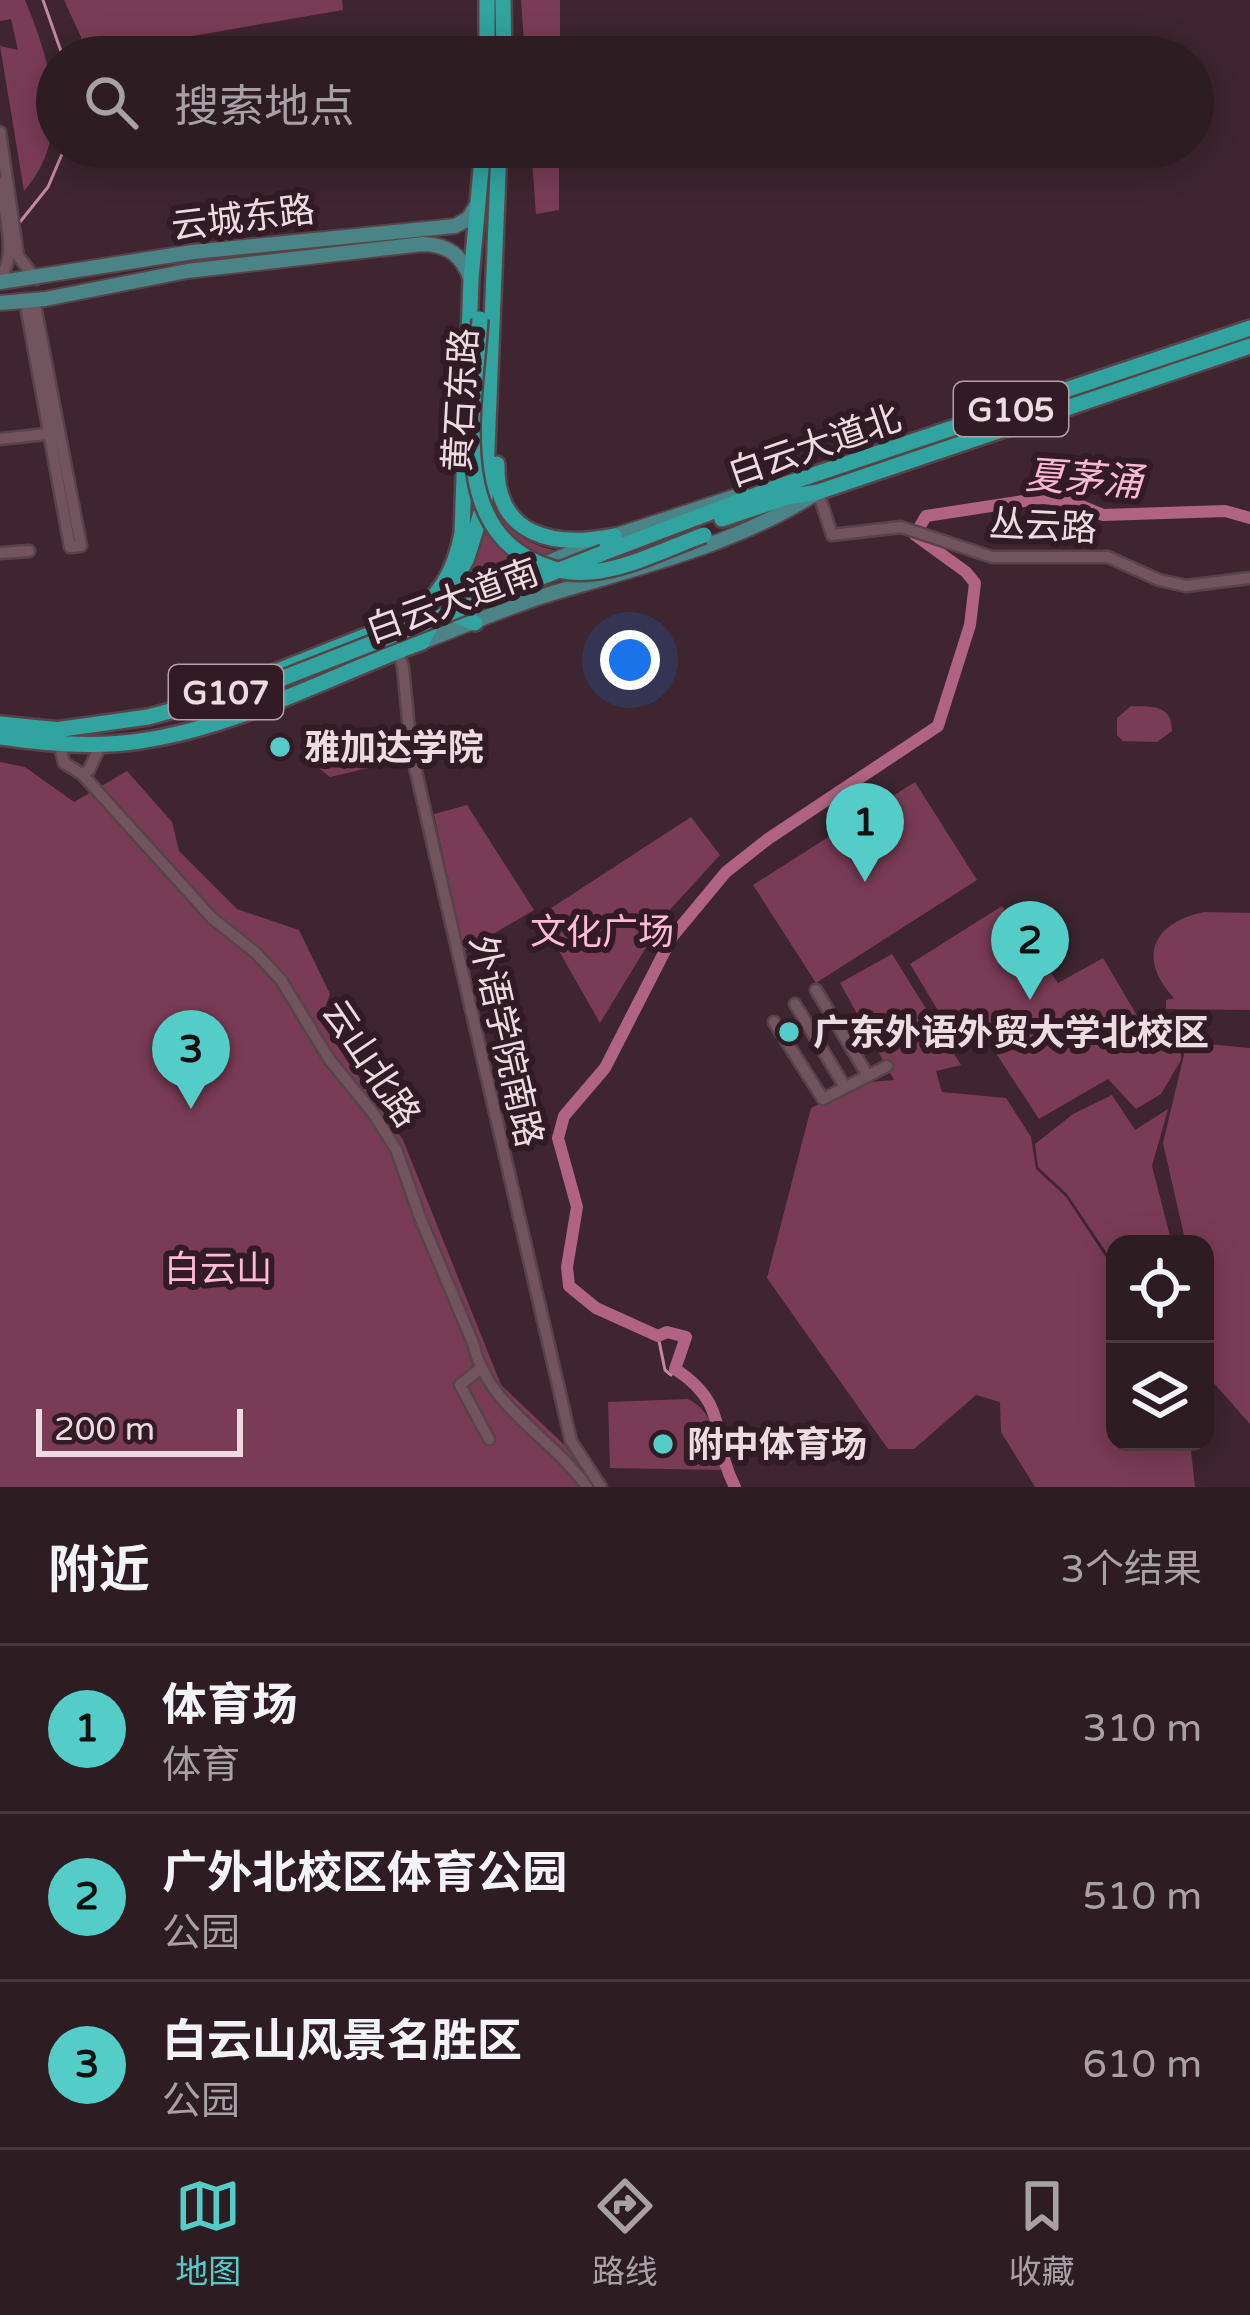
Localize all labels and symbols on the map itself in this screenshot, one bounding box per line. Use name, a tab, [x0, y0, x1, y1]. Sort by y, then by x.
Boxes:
street label: 云城东路	[169, 188, 317, 249]
street label: 黄石东路	[436, 327, 487, 473]
road number: G105	[954, 382, 1068, 436]
street label: 白云大道北	[722, 397, 907, 496]
water label: 夏茅涌	[1024, 452, 1148, 507]
street label: 丛云路	[988, 502, 1098, 551]
street label: 白云大道南	[361, 550, 544, 652]
your location	[600, 630, 660, 690]
road number: G107	[169, 665, 283, 719]
place label: 雅加达学院	[304, 727, 484, 770]
marker: 雅加达学院	[267, 734, 293, 760]
pin: 1	[826, 783, 904, 882]
pin: 2	[991, 901, 1069, 1000]
park label: 文化广场	[530, 911, 674, 954]
street label: 外语学院南路	[460, 931, 551, 1151]
street label: 云山北路	[313, 992, 429, 1136]
pin: 3	[152, 1010, 230, 1109]
place label: 广东外语外贸大学北校区	[813, 1012, 1209, 1055]
marker: 广东外语外贸大学北校区	[776, 1019, 802, 1045]
park label: 白云山	[164, 1248, 272, 1291]
scale bar	[36, 1403, 243, 1456]
place label: 附中体育场	[687, 1424, 867, 1467]
marker: 附中体育场	[650, 1431, 676, 1457]

